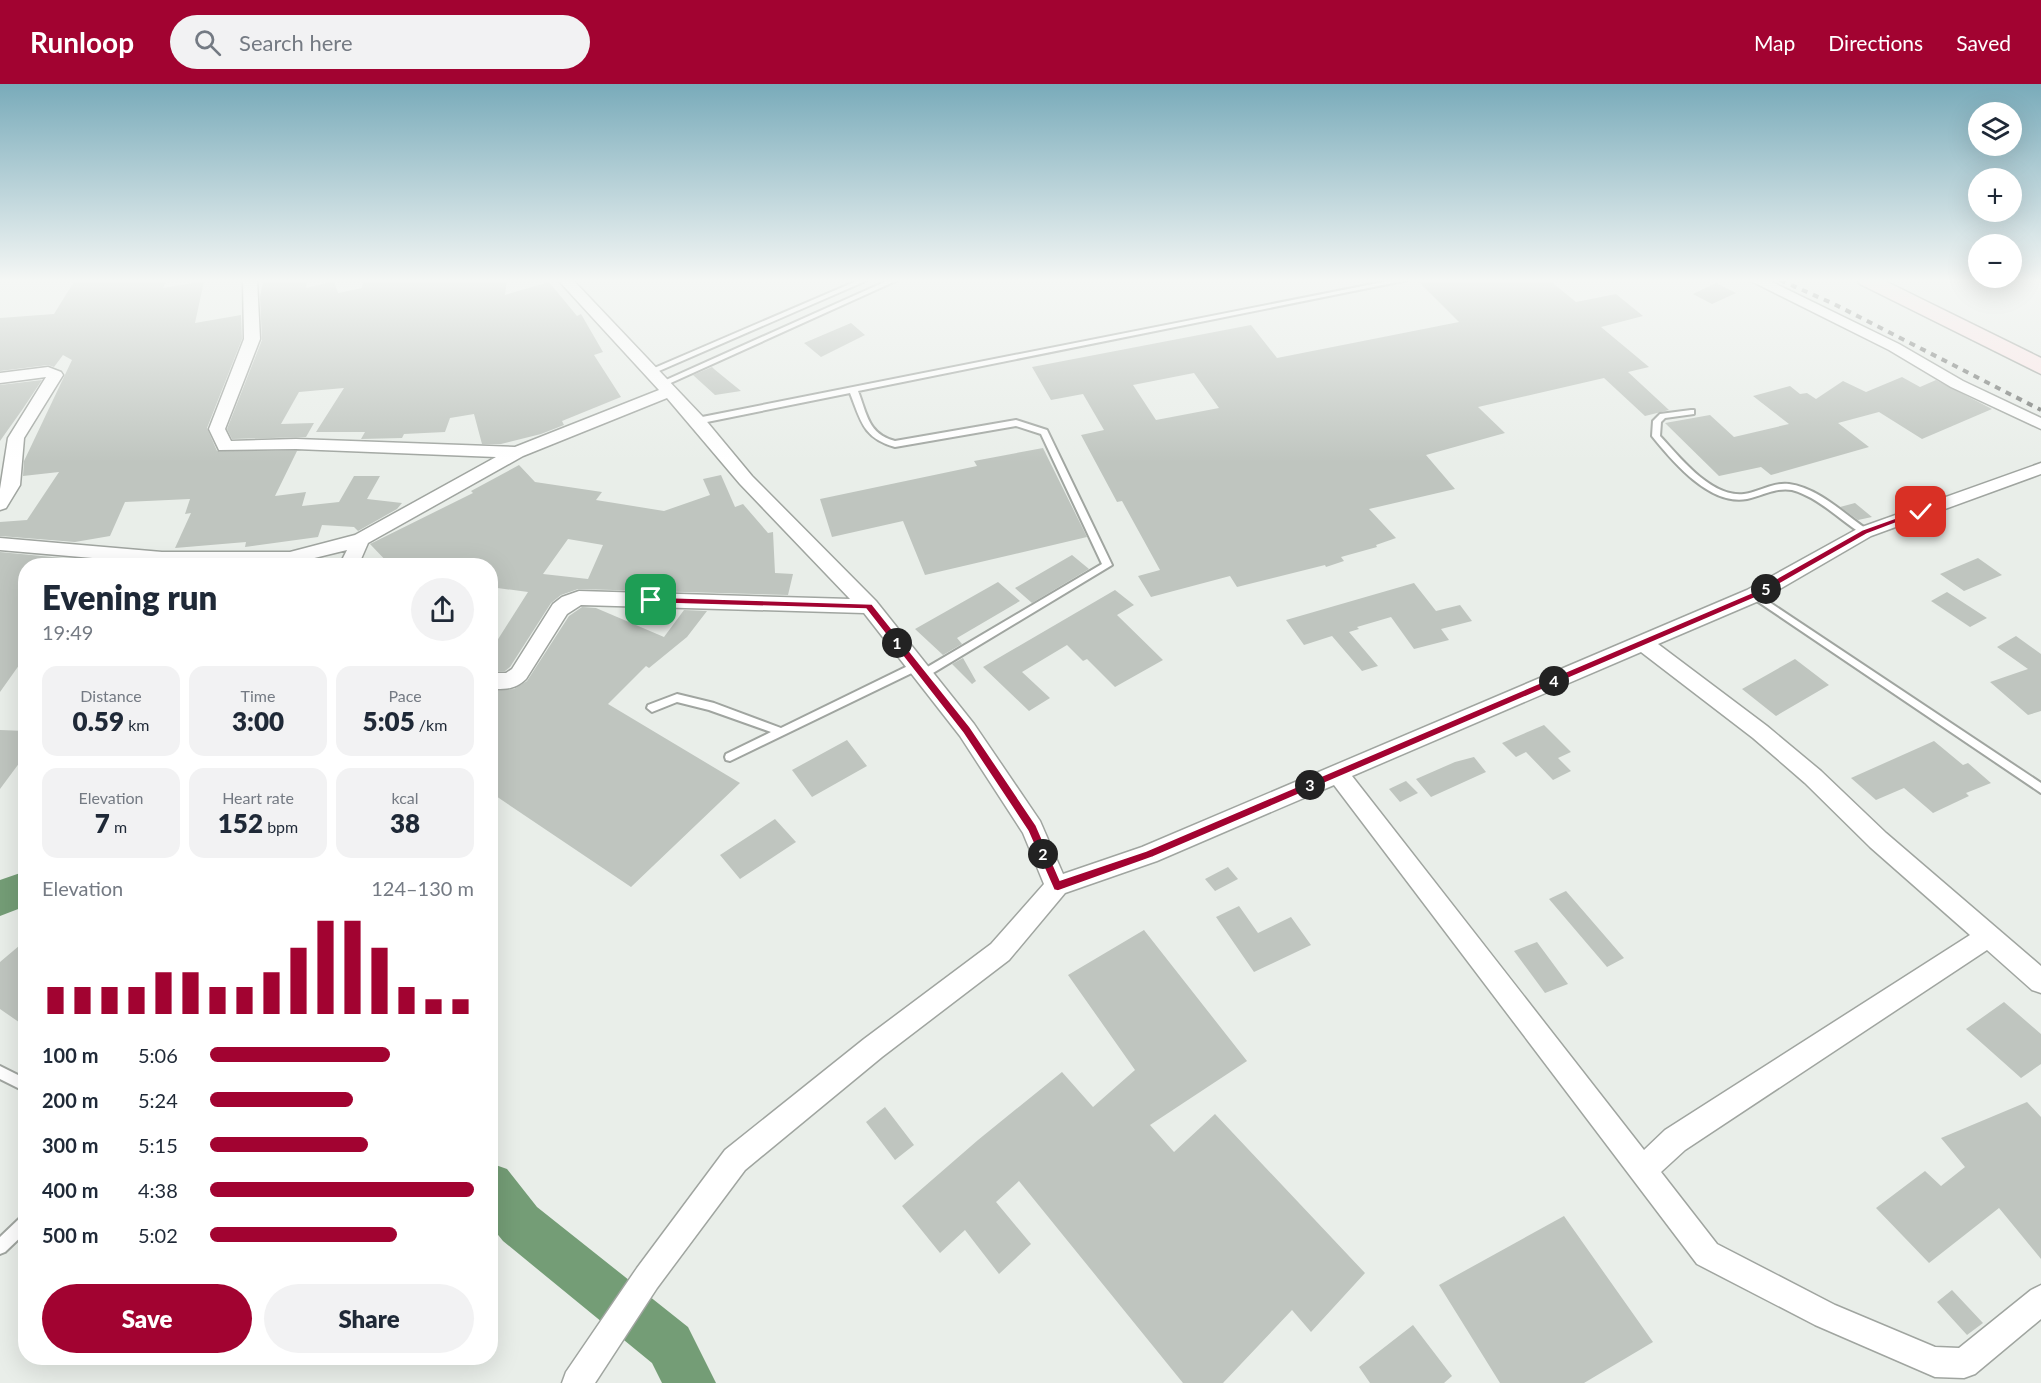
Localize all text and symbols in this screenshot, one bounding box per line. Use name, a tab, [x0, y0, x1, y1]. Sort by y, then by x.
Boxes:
search box	[170, 15, 590, 69]
text: Runloop	[30, 25, 134, 59]
icon: search	[191, 26, 224, 59]
text: Search here	[239, 29, 353, 56]
text: Map	[1754, 30, 1795, 55]
text: Directions	[1828, 30, 1923, 55]
text: Saved	[1956, 30, 2011, 55]
map controls	[1968, 102, 2022, 288]
button: layers	[1968, 102, 2022, 156]
button: +	[1968, 168, 2022, 222]
button: −	[1968, 234, 2022, 288]
pin	[1895, 486, 1946, 537]
icon: check	[1904, 495, 1937, 528]
pin	[625, 574, 676, 625]
pin: 5	[1751, 574, 1781, 604]
text: Evening run	[42, 577, 217, 617]
button: share	[411, 578, 474, 641]
text: 5	[1761, 579, 1771, 598]
icon: arrive	[634, 583, 667, 616]
text: 19:49	[42, 620, 93, 644]
pin: 1	[882, 628, 912, 658]
text: 1	[892, 633, 902, 652]
pin: 4	[1539, 666, 1569, 696]
text: 4	[1549, 671, 1559, 690]
text: Distance	[80, 686, 142, 705]
text: Time	[241, 686, 275, 705]
text: Pace	[388, 686, 422, 705]
text: 0.59	[73, 705, 124, 737]
text: 3:00	[232, 705, 284, 737]
text: 5:05	[363, 705, 415, 737]
text: km	[124, 715, 149, 734]
text: /km	[415, 715, 447, 734]
pin: 3	[1295, 770, 1325, 800]
text: 3	[1305, 775, 1315, 794]
text: Elevation	[79, 788, 144, 807]
text: Heart rate	[222, 788, 294, 807]
text: kcal	[391, 788, 419, 807]
text: 7	[95, 807, 110, 839]
text: 152	[218, 807, 263, 839]
text: 38	[390, 807, 420, 839]
text: m	[110, 817, 127, 836]
text: bpm	[263, 817, 298, 836]
pin: 2	[1028, 839, 1058, 869]
text: 2	[1038, 844, 1048, 863]
text: Elevation	[42, 876, 123, 900]
text: 124–130 m	[371, 876, 474, 900]
text: 100 m	[42, 1043, 98, 1067]
text: 5:06	[138, 1043, 178, 1067]
text: 200 m	[42, 1088, 98, 1112]
text: 5:24	[138, 1088, 178, 1112]
text: 300 m	[42, 1133, 98, 1157]
text: 5:15	[138, 1133, 178, 1157]
text: 400 m	[42, 1178, 98, 1202]
text: 4:38	[138, 1178, 178, 1202]
text: 500 m	[42, 1223, 98, 1247]
text: 5:02	[138, 1223, 178, 1247]
button: Save	[42, 1284, 252, 1353]
button: Share	[264, 1284, 474, 1353]

